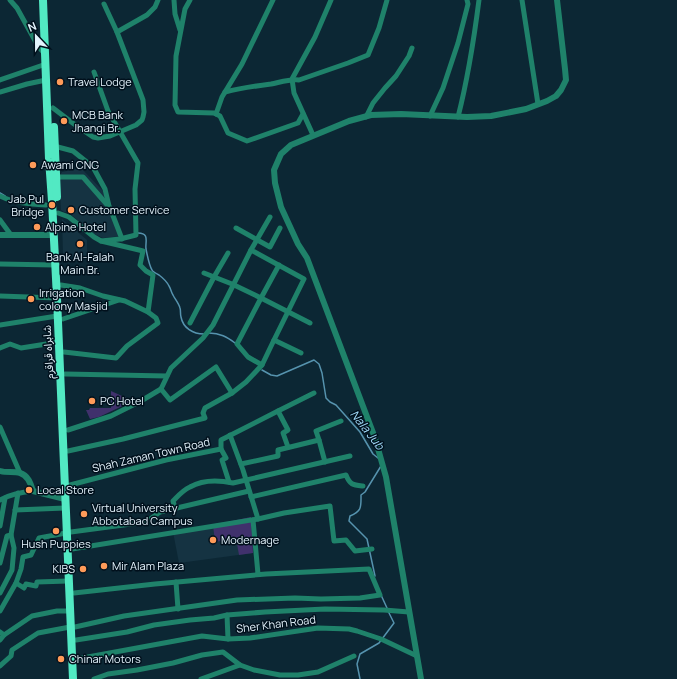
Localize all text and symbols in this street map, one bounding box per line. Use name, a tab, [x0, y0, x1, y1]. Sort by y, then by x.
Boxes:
north arrow	[16, 16, 56, 56]
text: N	[26, 18, 39, 35]
place label: Travel Lodge	[68, 74, 132, 89]
marker: Travel Lodge	[55, 77, 65, 87]
place label: MCB Bank Jhangi Br.	[72, 107, 123, 135]
marker: MCB Bank Jhangi Br.	[59, 116, 69, 126]
place label: Awami CNG	[41, 157, 99, 172]
marker: Awami CNG	[28, 160, 38, 170]
place label: Jab Pul Bridge	[8, 191, 45, 219]
marker: Jab Pul Bridge	[47, 200, 57, 210]
place label: Customer Service	[79, 202, 170, 217]
marker: Customer Service	[66, 205, 76, 215]
place label: Alpine Hotel	[45, 219, 106, 234]
marker: Alpine Hotel	[32, 222, 42, 232]
marker: Bank Al-Falah Main Br.	[75, 239, 85, 249]
place label: Bank Al-Falah Main Br.	[46, 249, 114, 277]
place label: Irrigation colony Masjid	[39, 285, 108, 313]
marker: Irrigation colony Masjid	[26, 294, 36, 304]
street label: شاہراہ قراقرم	[39, 324, 57, 379]
place label: PC Hotel	[100, 393, 144, 408]
marker: PC Hotel	[87, 396, 97, 406]
water label: Nala Jub	[346, 406, 389, 454]
street label: Shah Zaman Town Road	[91, 434, 211, 475]
place label: Local Store	[37, 482, 94, 497]
marker: Local Store	[24, 485, 34, 495]
place label: Virtual University Abbotabad Campus	[92, 500, 193, 528]
marker: Virtual University Abbotabad Campus	[79, 509, 89, 519]
marker: Hush Puppies	[51, 526, 61, 536]
place label: Modernage	[221, 532, 280, 547]
marker: Modernage	[208, 535, 218, 545]
place label: Hush Puppies	[21, 536, 91, 551]
place label: Mir Alam Plaza	[112, 558, 184, 573]
place label: KIBS	[52, 561, 75, 576]
marker: Mir Alam Plaza	[99, 561, 109, 571]
marker: KIBS	[78, 564, 88, 574]
street label: Sher Khan Road	[235, 611, 317, 636]
place label: Chinar Motors	[69, 651, 141, 666]
marker: Chinar Motors	[56, 654, 66, 664]

